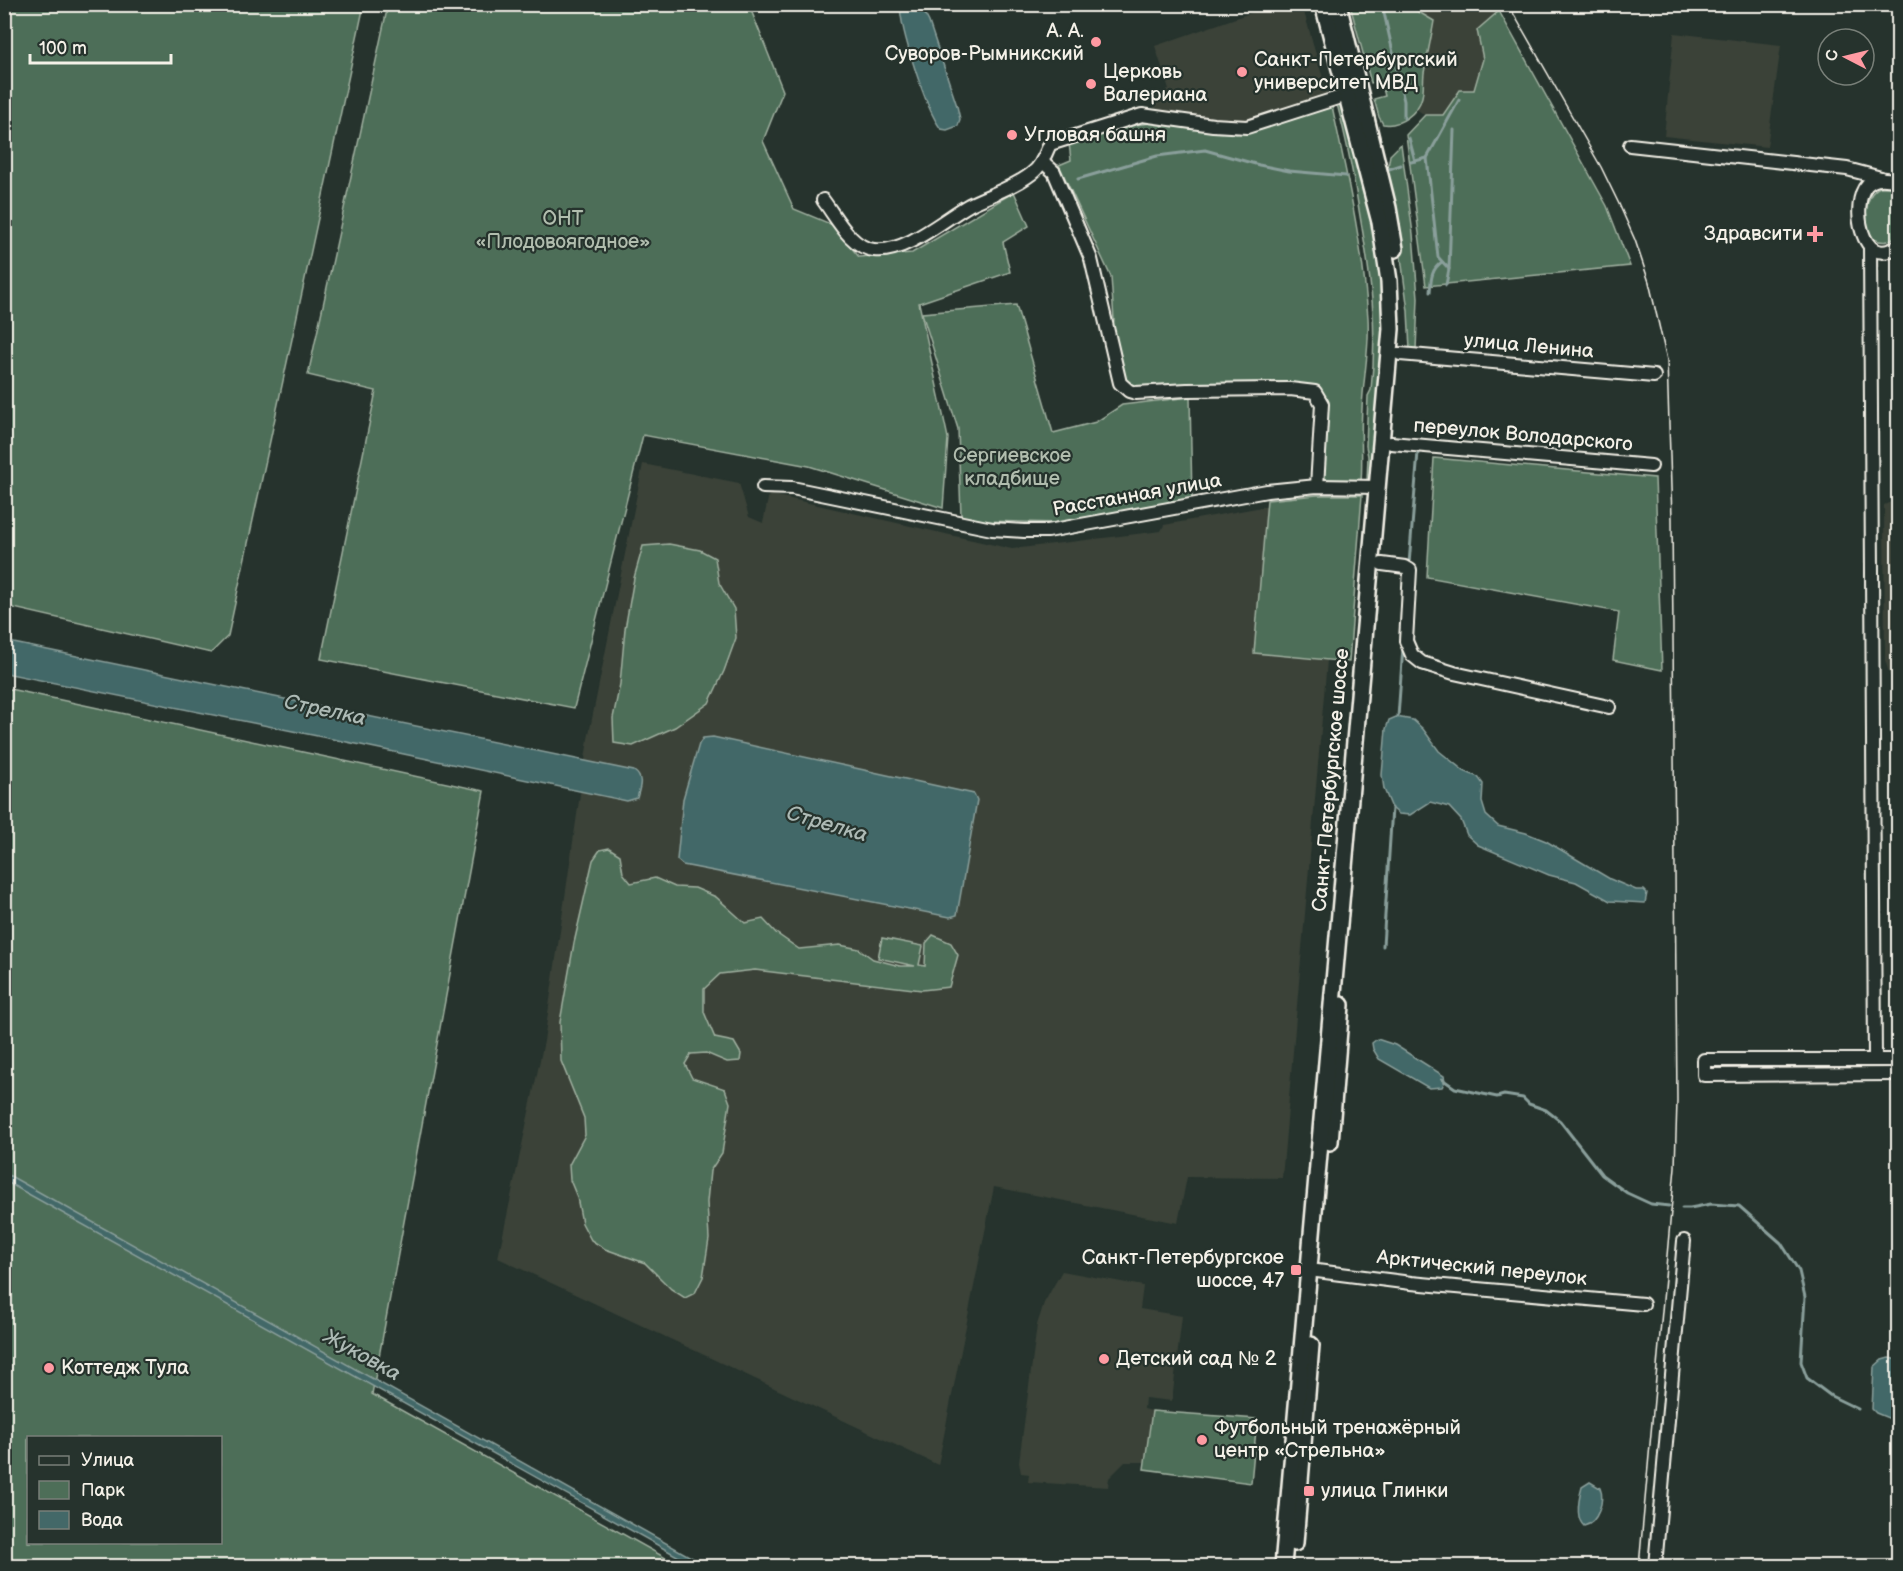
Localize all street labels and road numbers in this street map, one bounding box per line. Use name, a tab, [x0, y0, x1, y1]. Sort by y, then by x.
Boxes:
street label: улица Ленина	[1463, 328, 1595, 364]
street label: переулок Володарского	[1412, 413, 1634, 457]
street label: Расстанная улица	[1051, 468, 1224, 522]
street label: Санкт-Петербургское шоссе	[1308, 647, 1354, 913]
street label: Арктический переулок	[1375, 1245, 1589, 1291]

